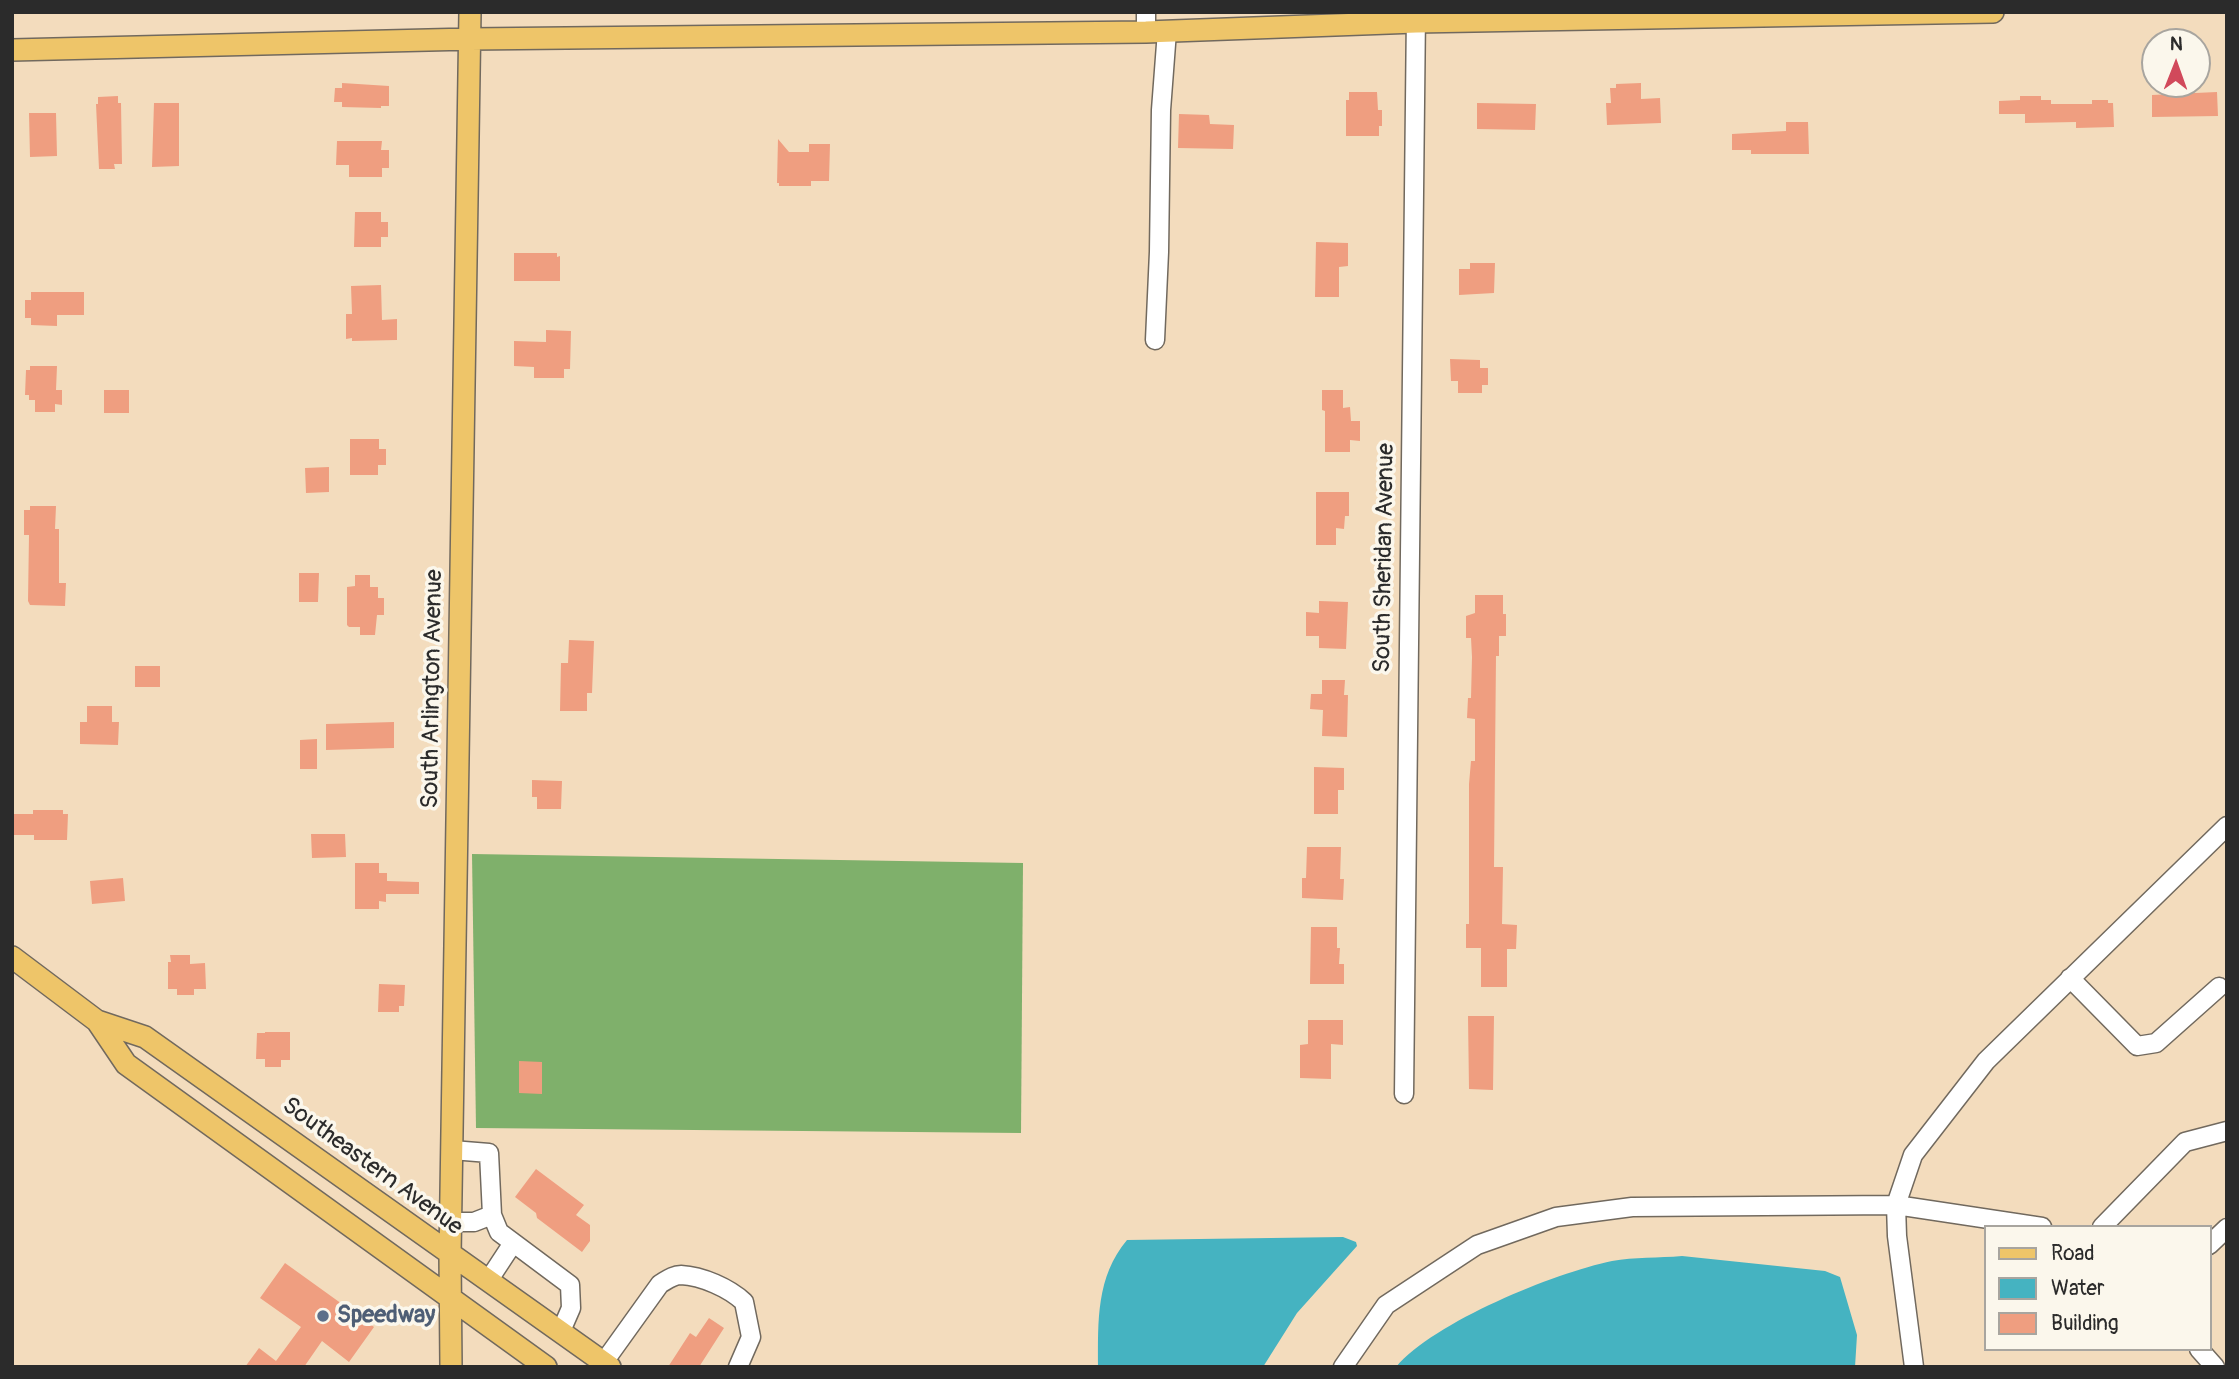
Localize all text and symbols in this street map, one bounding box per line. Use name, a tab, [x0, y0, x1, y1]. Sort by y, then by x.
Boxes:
north arrow	[2141, 28, 2211, 98]
text: N	[2170, 32, 2183, 56]
street label: South Sheridan Avenue	[1369, 443, 1401, 673]
street label: South Arlington Avenue	[417, 569, 449, 809]
street label: Southeastern Avenue	[276, 1092, 468, 1242]
legend	[1983, 1225, 2211, 1351]
text: Road	[2051, 1240, 2095, 1267]
text: Water	[2051, 1275, 2104, 1302]
place label: Speedway	[337, 1302, 435, 1330]
marker: Speedway	[315, 1308, 331, 1324]
text: Building	[2051, 1310, 2118, 1337]

